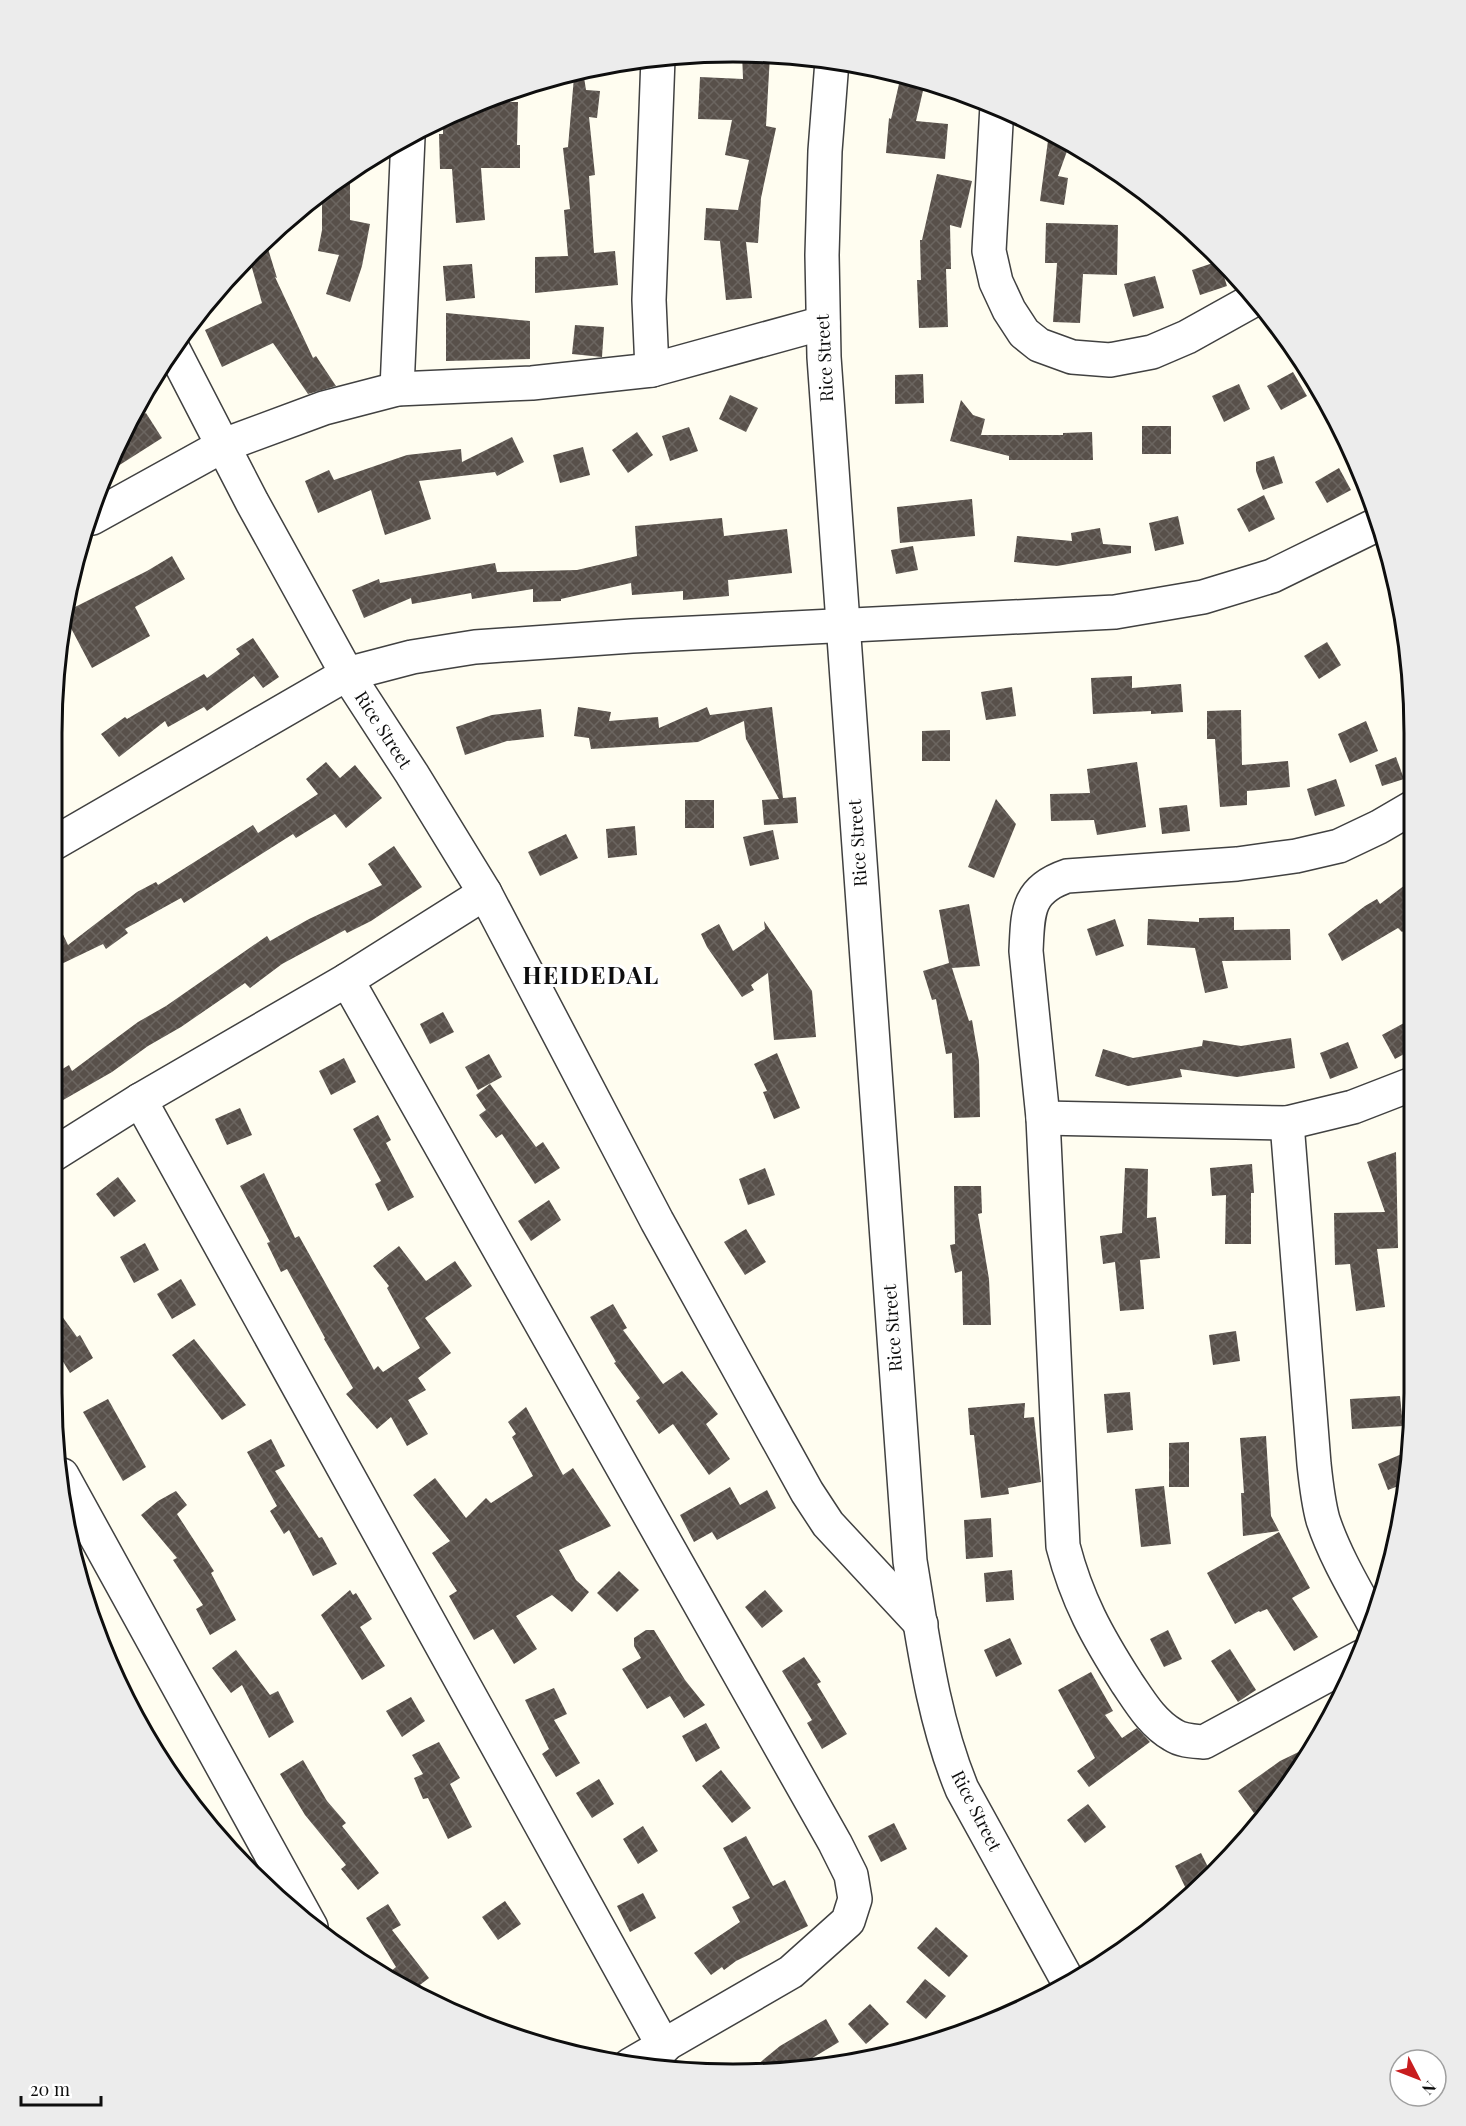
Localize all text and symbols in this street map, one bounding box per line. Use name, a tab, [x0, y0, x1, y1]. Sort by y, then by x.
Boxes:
street label: Rice Street	[810, 313, 838, 402]
street label: Rice Street	[350, 686, 418, 773]
street label: Rice Street	[842, 798, 872, 888]
district label: HEIDEDAL	[522, 958, 660, 990]
street label: Rice Street	[877, 1283, 907, 1373]
street label: Rice Street	[946, 1766, 1008, 1856]
north arrow	[1388, 2048, 1448, 2108]
scale bar	[21, 2069, 100, 2107]
text: 20 m	[30, 2077, 70, 2101]
text: N	[1418, 2077, 1441, 2100]

